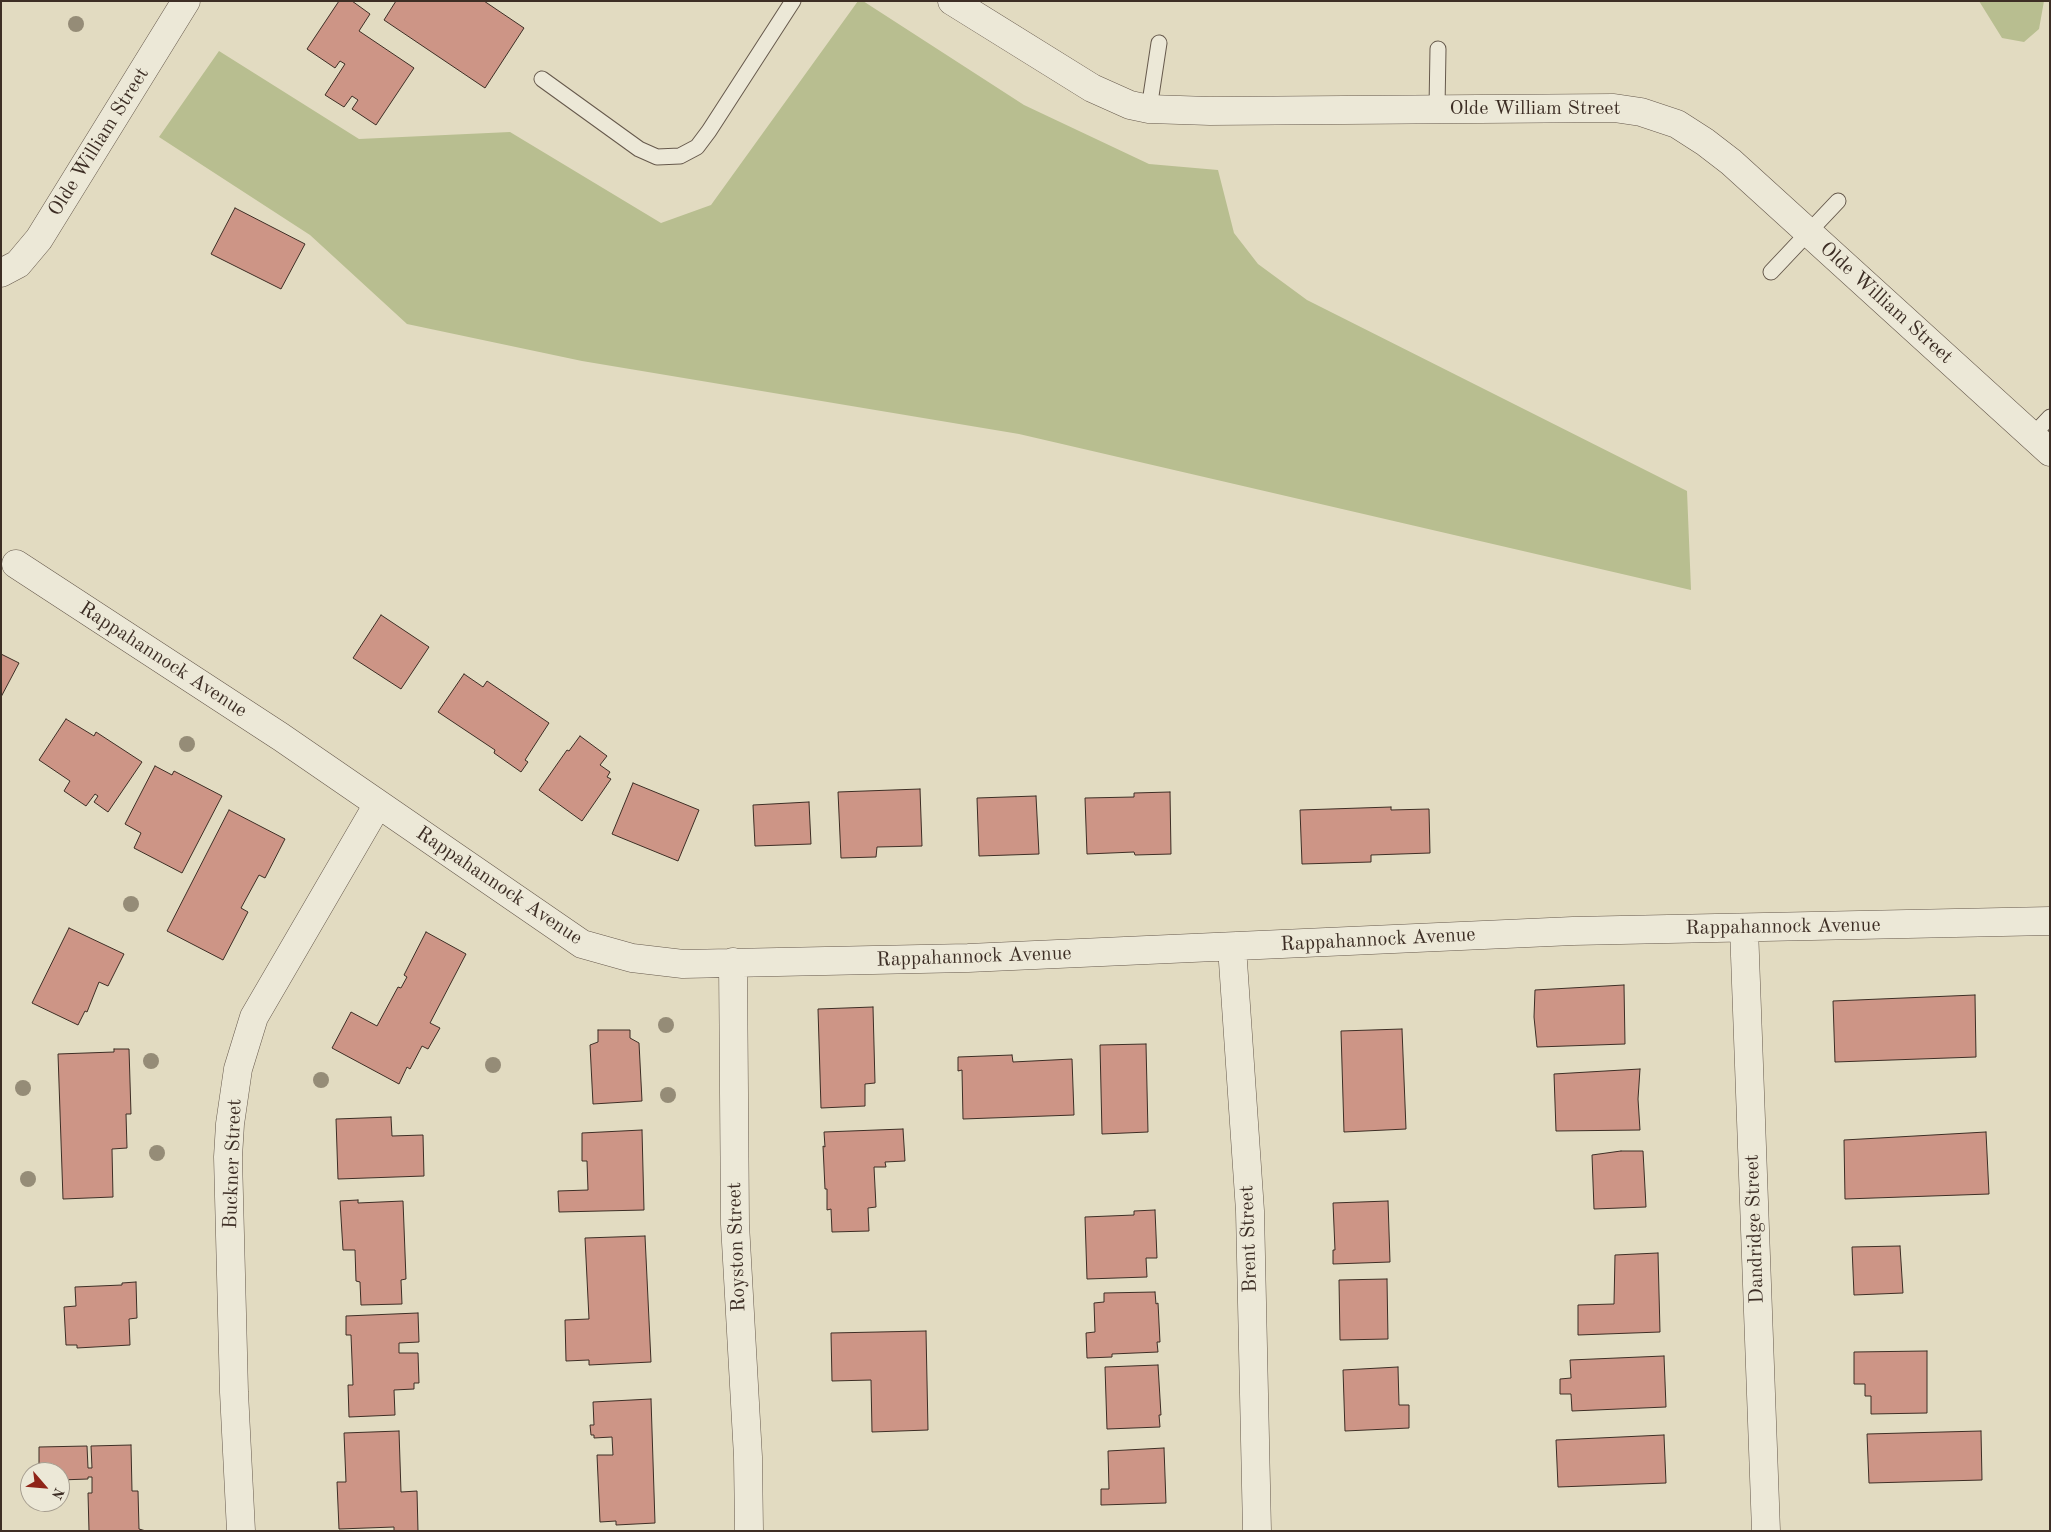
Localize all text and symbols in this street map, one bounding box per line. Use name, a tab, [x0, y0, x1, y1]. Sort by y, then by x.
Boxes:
street label: Olde William Street	[43, 63, 155, 221]
street label: Olde William Street	[1449, 97, 1621, 121]
street label: Olde William Street	[1814, 237, 1958, 369]
street label: Rappahannock Avenue	[75, 597, 251, 723]
street label: Rappahannock Avenue	[411, 821, 587, 951]
street label: Rappahannock Avenue	[1685, 913, 1881, 941]
street label: Rappahannock Avenue	[1280, 923, 1476, 957]
street label: Rappahannock Avenue	[876, 942, 1072, 972]
street label: Buckner Street	[219, 1098, 247, 1230]
street label: Dandridge Street	[1740, 1154, 1770, 1304]
street label: Royston Street	[723, 1182, 751, 1312]
street label: Brent Street	[1235, 1185, 1263, 1293]
north arrow	[20, 1462, 70, 1512]
text: N	[49, 1485, 66, 1501]

